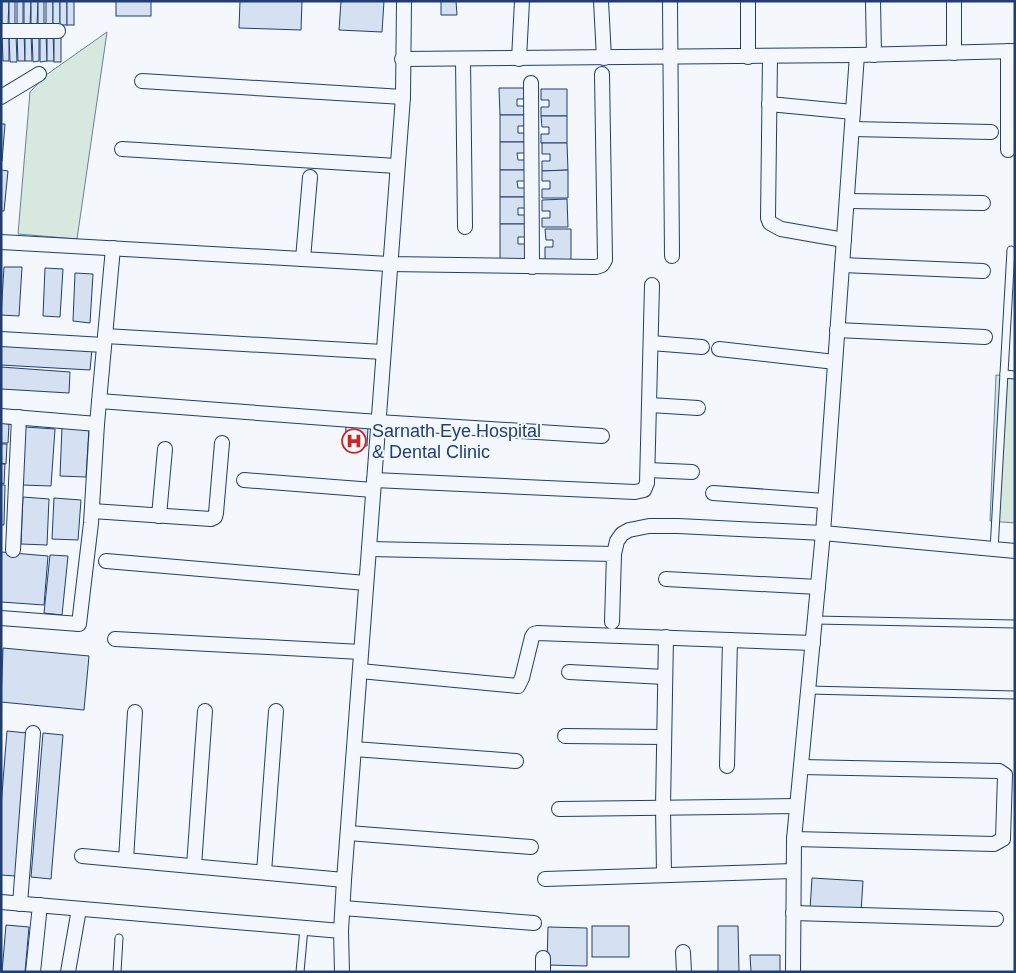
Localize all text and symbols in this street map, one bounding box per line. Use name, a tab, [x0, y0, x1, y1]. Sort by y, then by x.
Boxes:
place label: Sarnath Eye Hospital & Dental Clinic	[372, 421, 541, 462]
hospital icon: Sarnath Eye Hospital & Dental Clinic	[341, 428, 367, 454]

